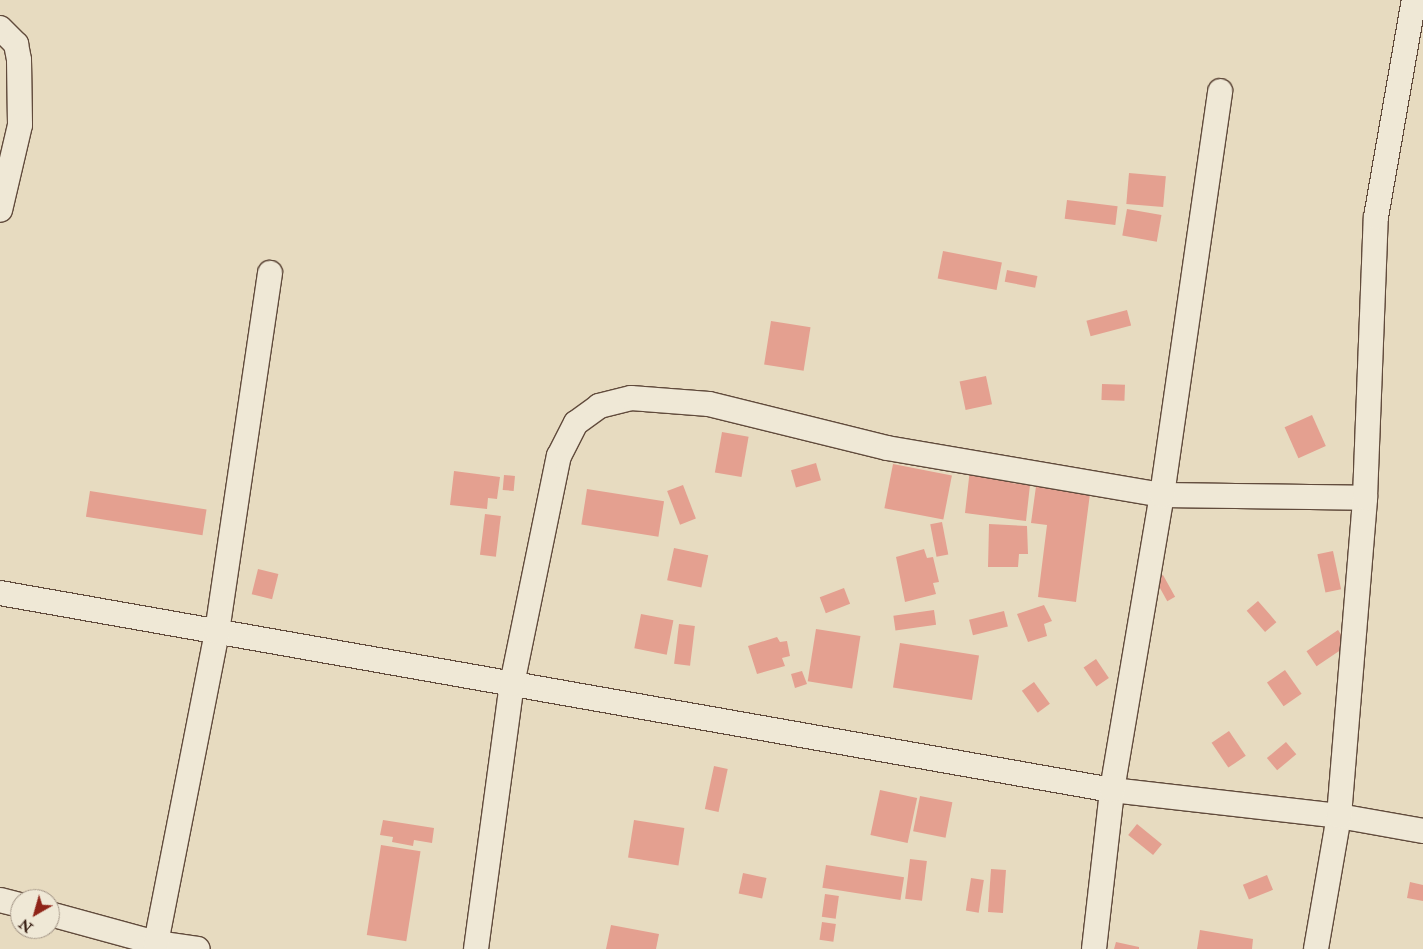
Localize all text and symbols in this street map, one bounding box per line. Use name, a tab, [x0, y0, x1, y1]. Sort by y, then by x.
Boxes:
north arrow	[10, 889, 60, 939]
text: N	[16, 915, 36, 936]

